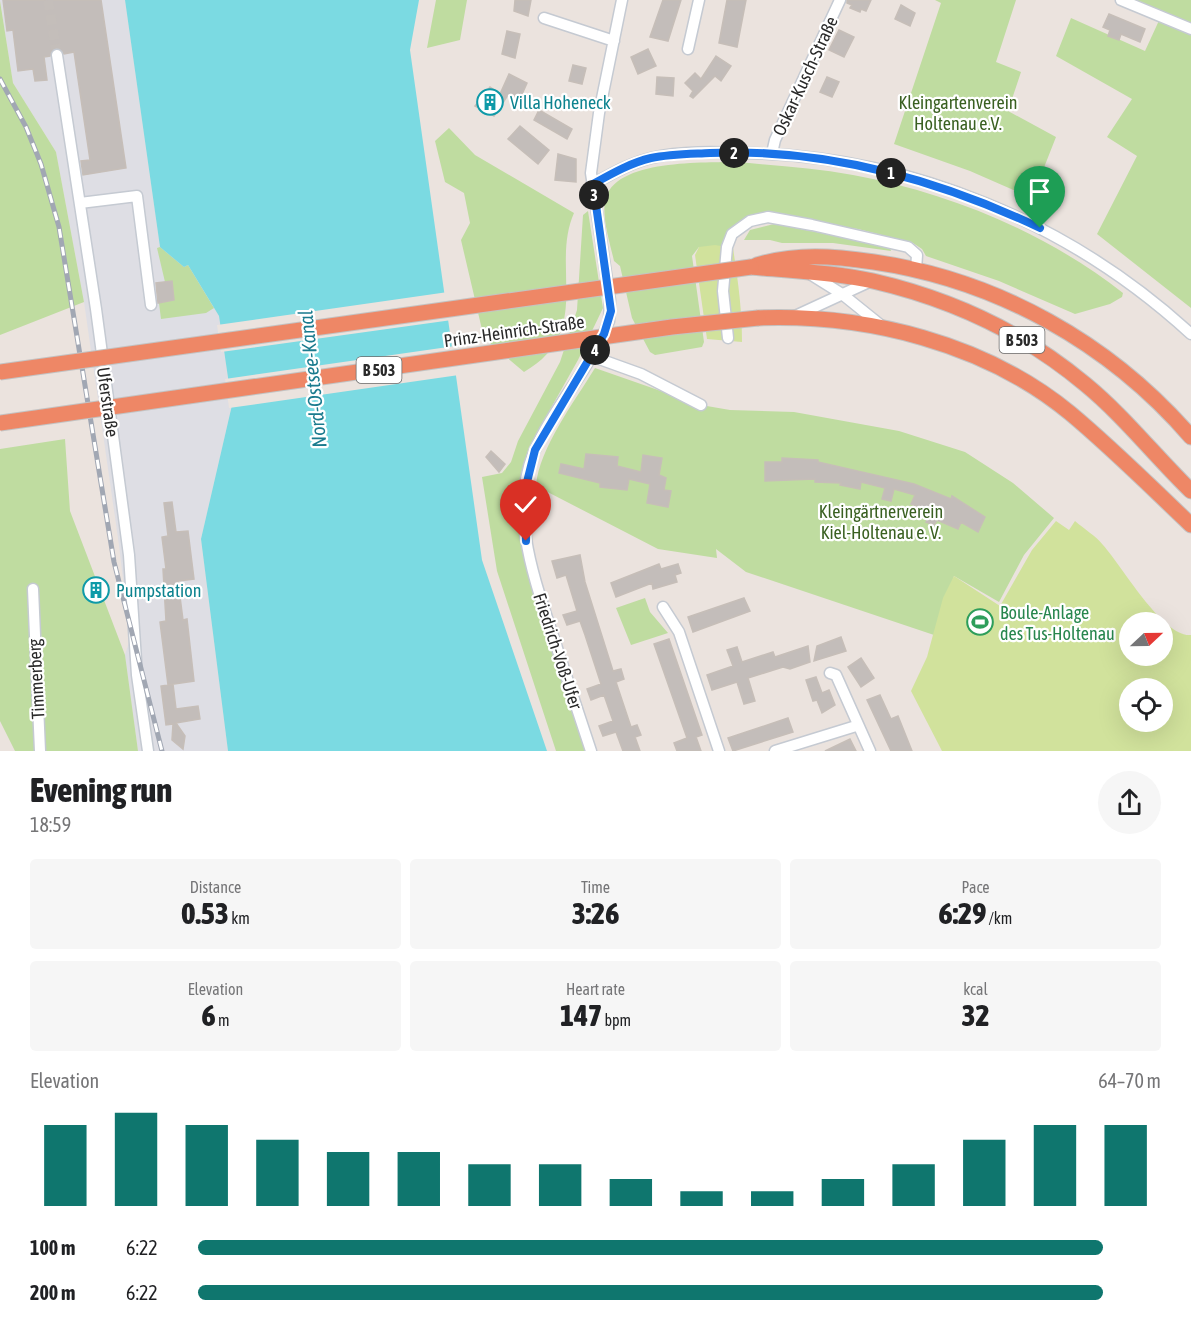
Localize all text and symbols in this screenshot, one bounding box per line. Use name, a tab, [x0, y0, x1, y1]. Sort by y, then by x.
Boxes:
street label: Oskar-Kusch-Straße	[768, 13, 842, 139]
building icon: Villa Hoheneck	[475, 87, 505, 117]
place label: Villa Hoheneck	[510, 92, 611, 113]
park label: Kleingartenverein Holtenau e.V.	[899, 92, 1018, 134]
pin: 2	[719, 138, 749, 168]
text: 2	[730, 144, 738, 162]
pin: 1	[876, 158, 906, 188]
text: 1	[887, 164, 895, 182]
pin	[1014, 166, 1065, 228]
icon: arrive	[1023, 175, 1056, 208]
pin: 3	[579, 180, 609, 210]
text: 3	[590, 186, 598, 204]
water label: Nord-Ostsee-Kanal	[293, 309, 331, 449]
street label: Prinz-Heinrich-Straße	[442, 311, 586, 351]
road number: B 503	[1000, 327, 1044, 353]
pin: 4	[580, 335, 610, 365]
text: 4	[591, 341, 599, 359]
road number: B 503	[356, 357, 401, 383]
street label: Uferstraße	[93, 366, 123, 438]
pin	[500, 479, 551, 541]
icon: check	[509, 488, 542, 521]
park label: Kleingärtnerverein Kiel-Holtenau e. V.	[819, 501, 943, 543]
building icon: Pumpstation	[81, 575, 111, 605]
place label: Pumpstation	[116, 580, 201, 601]
street label: Friedrich-Voß-Ufer	[529, 590, 587, 712]
place label: Boule-Anlage des Tus-Holtenau	[1000, 602, 1115, 644]
sports icon: Boule-Anlage des Tus-Holtenau	[965, 607, 995, 637]
north arrow	[1119, 612, 1173, 666]
map controls	[1119, 612, 1173, 732]
street label: Timmerberg	[23, 638, 49, 720]
button: locate	[1119, 678, 1173, 732]
text: Evening run	[30, 771, 172, 809]
button: share	[1098, 771, 1161, 834]
text: 18:59	[30, 813, 71, 836]
text: Distance	[190, 878, 241, 896]
text: Time	[581, 878, 610, 896]
text: Pace	[961, 878, 990, 896]
text: 0.53	[181, 896, 229, 930]
text: 3:26	[572, 896, 619, 930]
text: 6:29	[939, 896, 986, 930]
text: km	[229, 909, 250, 927]
text: /km	[986, 909, 1012, 927]
text: Elevation	[188, 980, 243, 998]
text: Heart rate	[566, 980, 625, 998]
text: kcal	[963, 980, 988, 998]
text: 6	[202, 998, 216, 1032]
text: 147	[560, 998, 602, 1032]
text: 32	[961, 998, 990, 1032]
text: m	[216, 1011, 229, 1029]
text: bpm	[602, 1011, 631, 1029]
text: Elevation	[30, 1069, 99, 1092]
text: 64–70 m	[1098, 1069, 1161, 1092]
text: 100 m	[30, 1236, 75, 1259]
text: 6:22	[126, 1236, 158, 1259]
text: 200 m	[30, 1281, 75, 1304]
text: 6:22	[126, 1281, 158, 1304]

